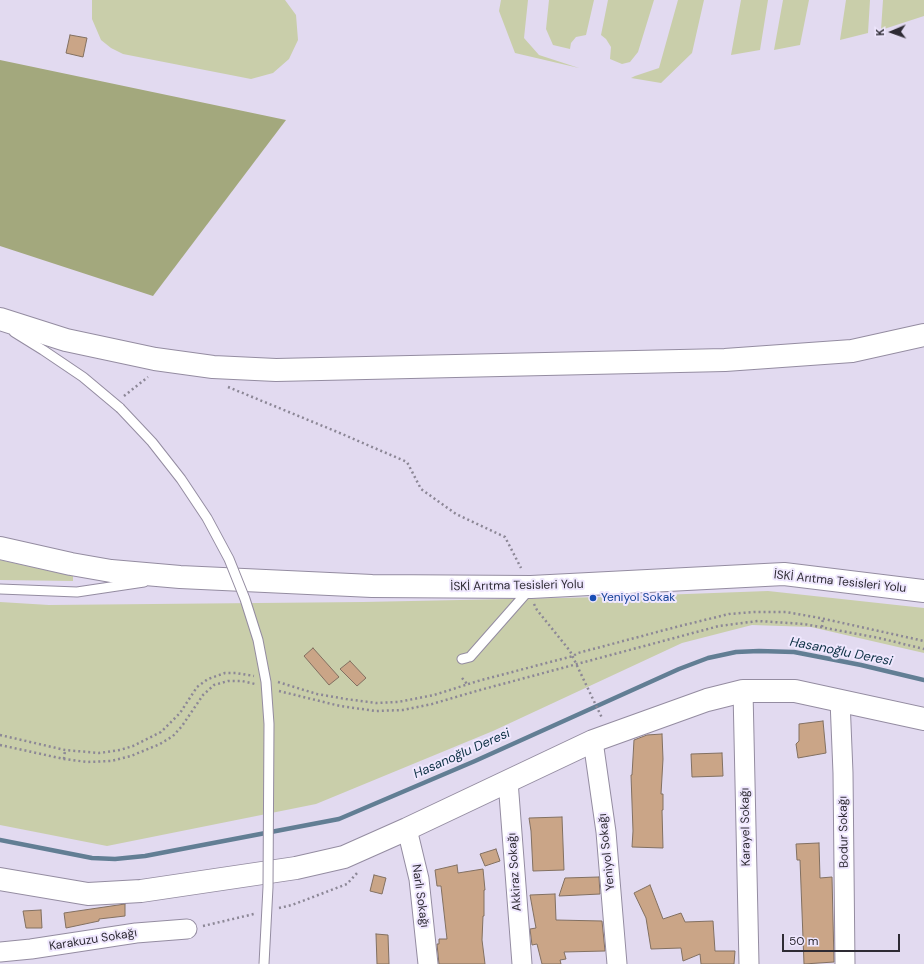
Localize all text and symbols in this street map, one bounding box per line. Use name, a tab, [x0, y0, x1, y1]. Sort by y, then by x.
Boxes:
north arrow	[872, 12, 912, 52]
text: K	[873, 29, 887, 36]
street label: İSKİ Arıtma Tesisleri Yolu	[773, 568, 907, 596]
street label: İSKİ Arıtma Tesisleri Yolu	[450, 578, 584, 594]
place label: Yeniyol Sokak	[601, 591, 675, 605]
marker: Yeniyol Sokak	[588, 593, 598, 603]
water label: Hasanoğlu Deresi	[788, 634, 894, 670]
water label: Hasanoğlu Deresi	[411, 726, 513, 782]
street label: Karayel Sokağı	[738, 787, 754, 867]
street label: Bodur Sokağı	[836, 796, 852, 868]
street label: Yeniyol Sokağı	[596, 813, 618, 891]
street label: Akkiraz Sokağı	[505, 832, 525, 912]
street label: Narlı Sokağı	[408, 863, 432, 929]
street label: Karakuzu Sokağı	[48, 926, 138, 954]
scale bar	[784, 926, 902, 952]
text: 50 m	[789, 933, 818, 949]

